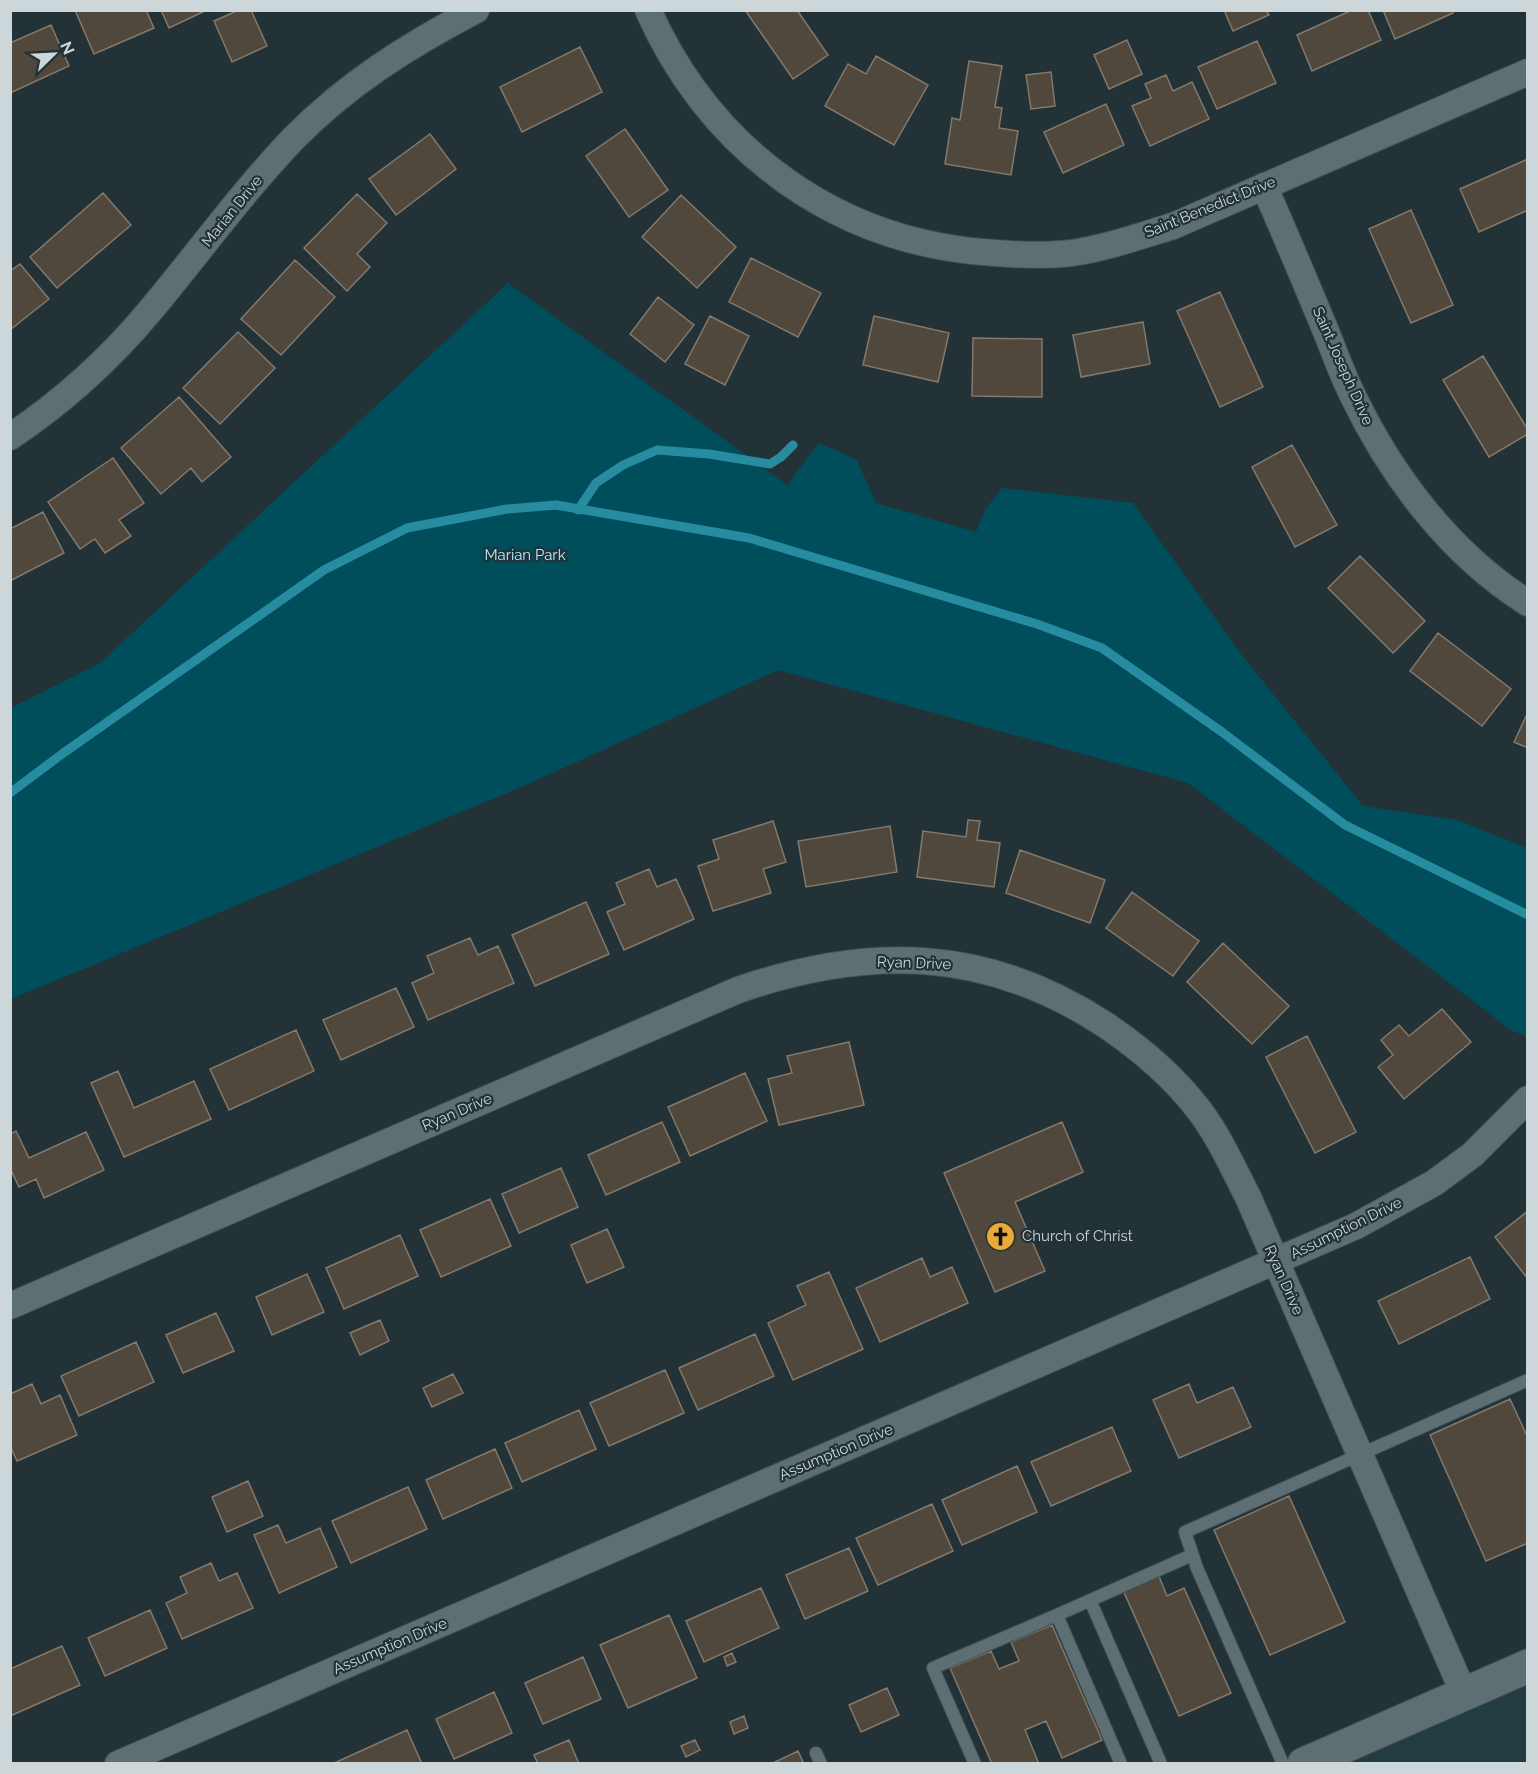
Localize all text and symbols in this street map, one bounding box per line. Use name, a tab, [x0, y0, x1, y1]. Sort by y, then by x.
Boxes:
north arrow	[24, 24, 84, 84]
text: N	[56, 39, 78, 58]
street label: Marian Drive	[198, 172, 266, 250]
street label: Saint Benedict Drive	[1142, 172, 1278, 242]
street label: Saint Joseph Drive	[1309, 304, 1377, 428]
park label: Marian Park	[484, 546, 566, 564]
street label: Ryan Drive	[877, 953, 952, 973]
street label: Ryan Drive	[419, 1089, 495, 1135]
street label: Assumption Drive	[1287, 1193, 1405, 1263]
church icon: Church of Christ	[985, 1220, 1017, 1252]
place label: Church of Christ	[1022, 1227, 1133, 1245]
street label: Ryan Drive	[1261, 1242, 1307, 1318]
street label: Assumption Drive	[776, 1420, 896, 1484]
street label: Assumption Drive	[330, 1614, 450, 1678]

